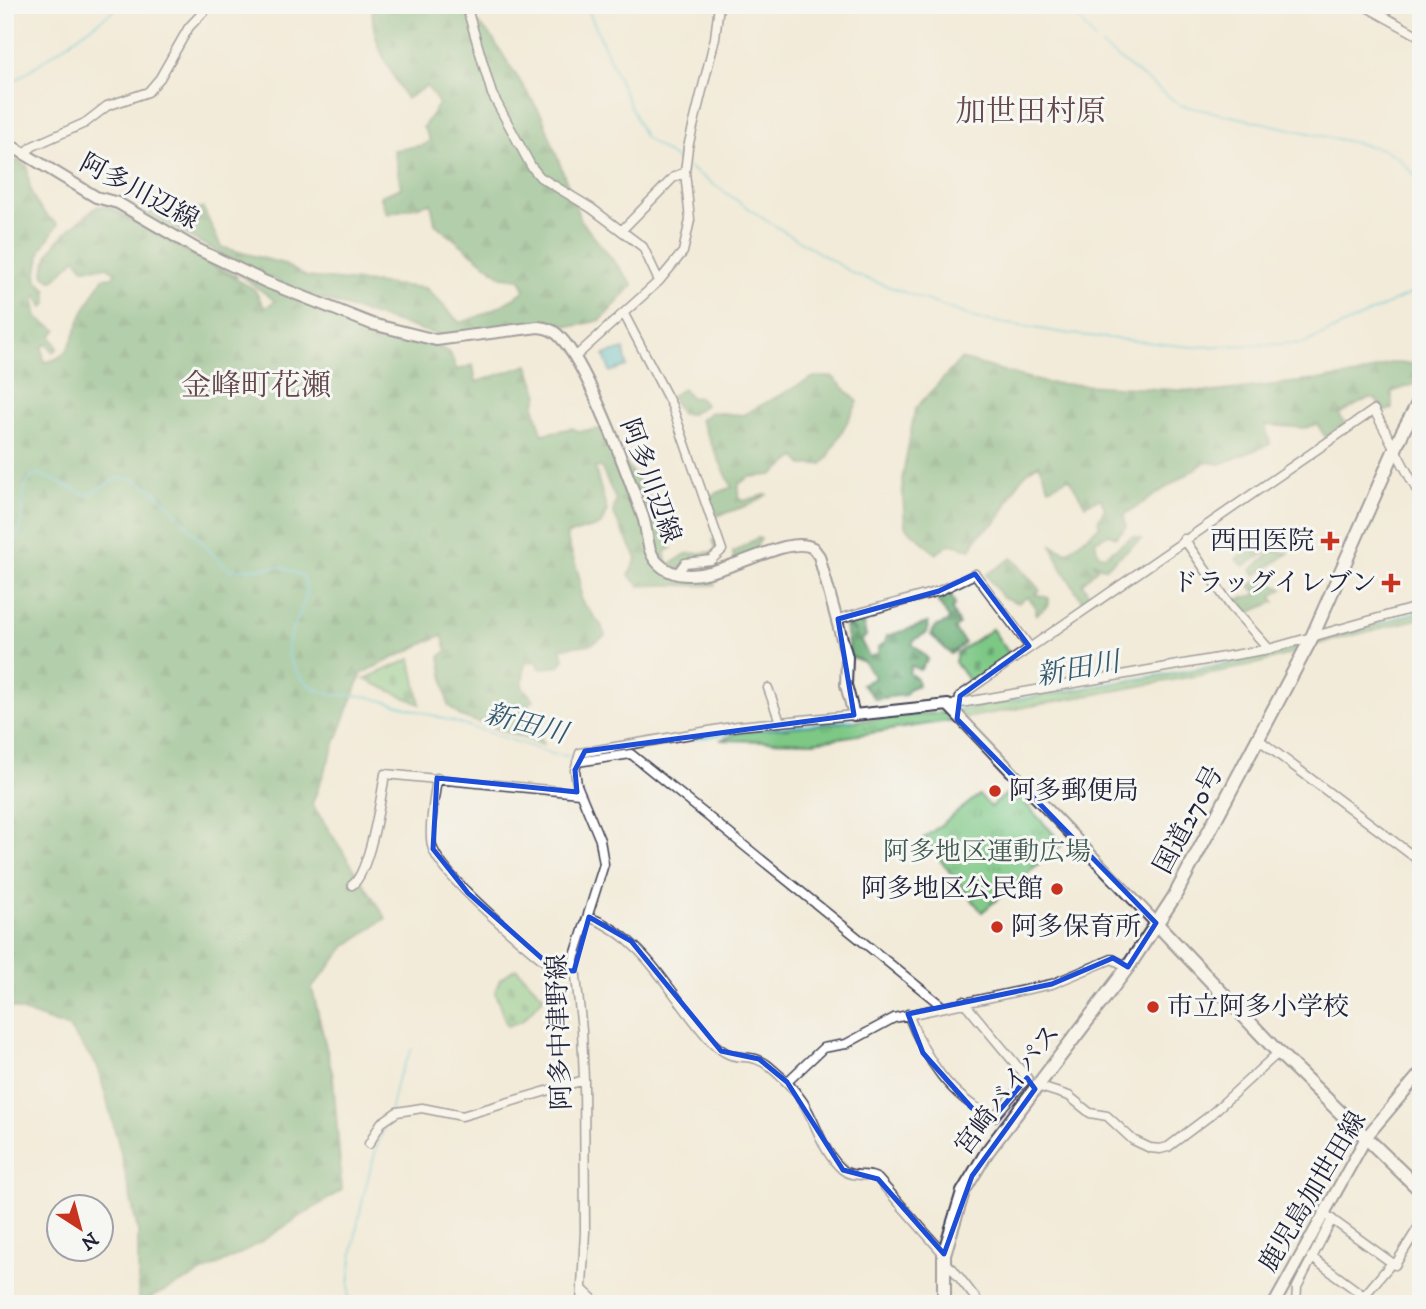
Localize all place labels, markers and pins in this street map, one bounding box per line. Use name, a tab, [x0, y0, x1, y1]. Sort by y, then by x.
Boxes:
place label: 西田医院	[1210, 525, 1314, 558]
marker: 西田医院	[1320, 531, 1340, 551]
place label: ドラッグイレブン	[1172, 567, 1377, 600]
marker: ドラッグイレブン	[1383, 575, 1399, 591]
place label: 阿多郵便局	[1009, 775, 1139, 808]
marker: 阿多郵便局	[987, 783, 1003, 799]
place label: 阿多地区公民館	[861, 873, 1043, 906]
marker: 阿多地区公民館	[1049, 881, 1065, 897]
place label: 阿多保育所	[1011, 911, 1141, 944]
marker: 阿多保育所	[989, 919, 1005, 935]
place label: 市立阿多小学校	[1167, 991, 1349, 1024]
marker: 市立阿多小学校	[1145, 999, 1161, 1015]

